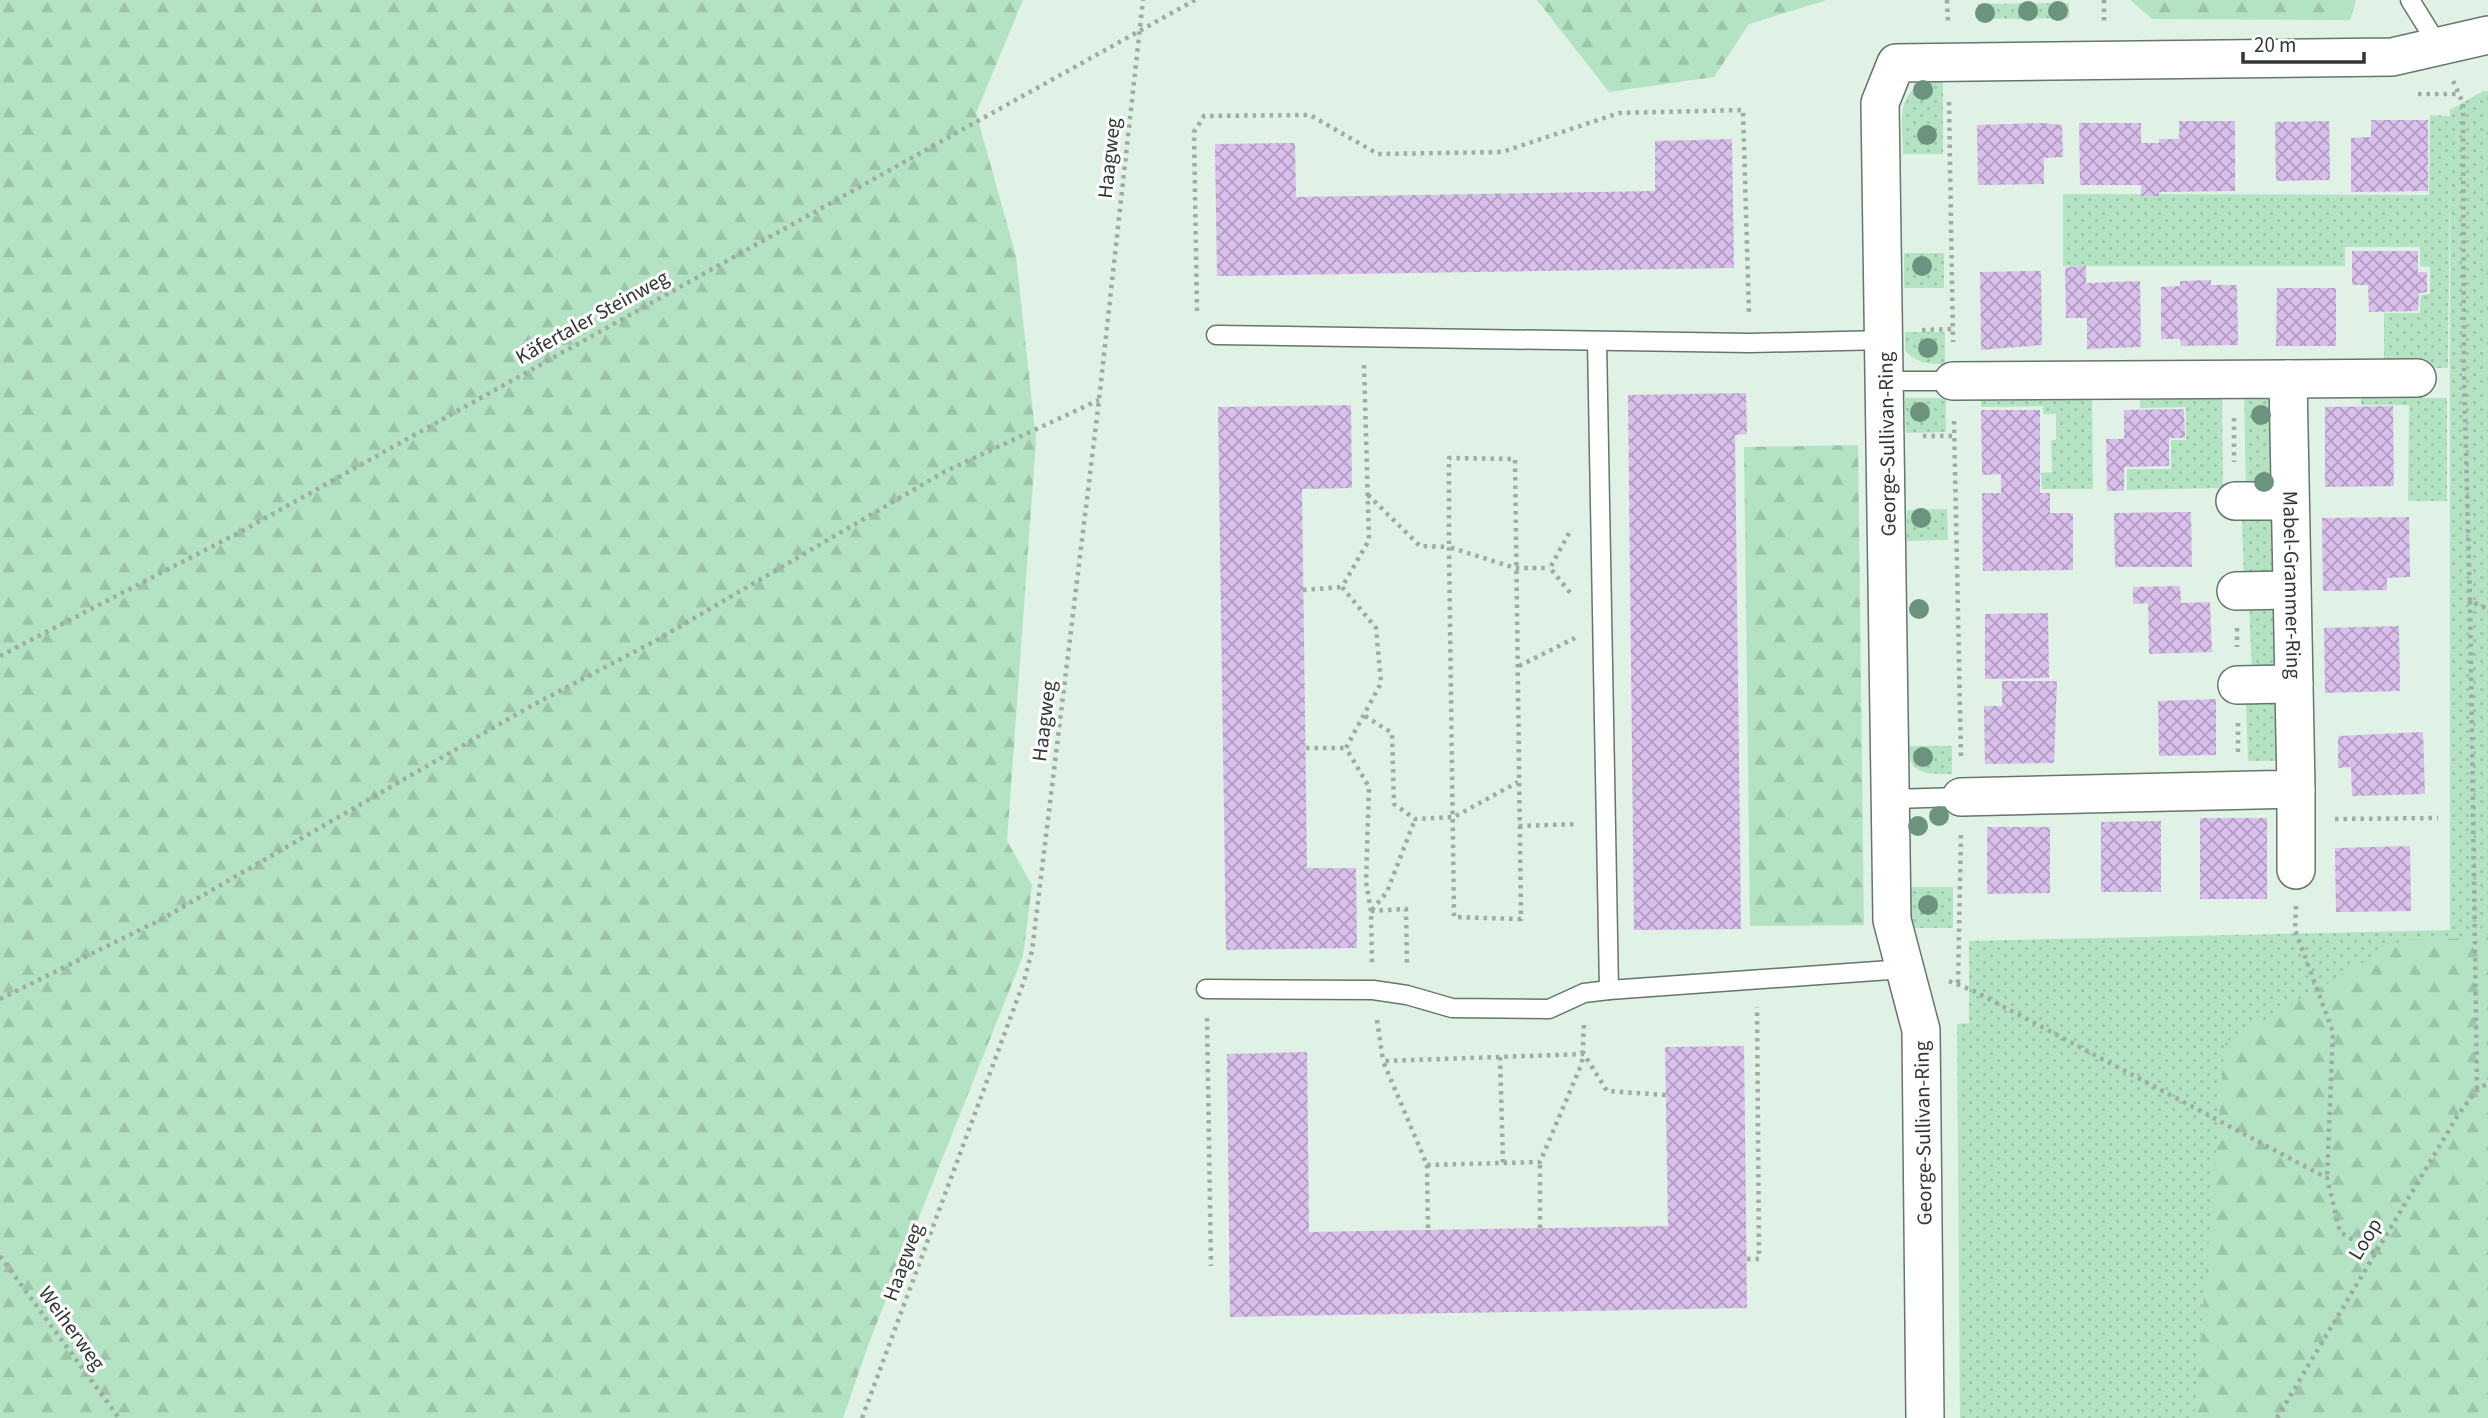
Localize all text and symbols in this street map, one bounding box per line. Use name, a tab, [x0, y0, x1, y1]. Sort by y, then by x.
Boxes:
scale bar	[2243, 21, 2364, 65]
text: 20 m	[2254, 30, 2296, 60]
street label: Haagweg	[1090, 116, 1128, 200]
street label: Käfertaler Steinweg	[510, 262, 675, 372]
street label: George-Sullivan-Ring	[1870, 351, 1904, 537]
street label: Mabel-Grammer-Ring	[2275, 491, 2309, 680]
street label: Haagweg	[1024, 678, 1064, 763]
street label: George-Sullivan-Ring	[1906, 1040, 1940, 1226]
street label: Loop	[2341, 1212, 2389, 1266]
street label: Haagweg	[875, 1218, 931, 1305]
street label: Weiherweg	[31, 1280, 113, 1377]

